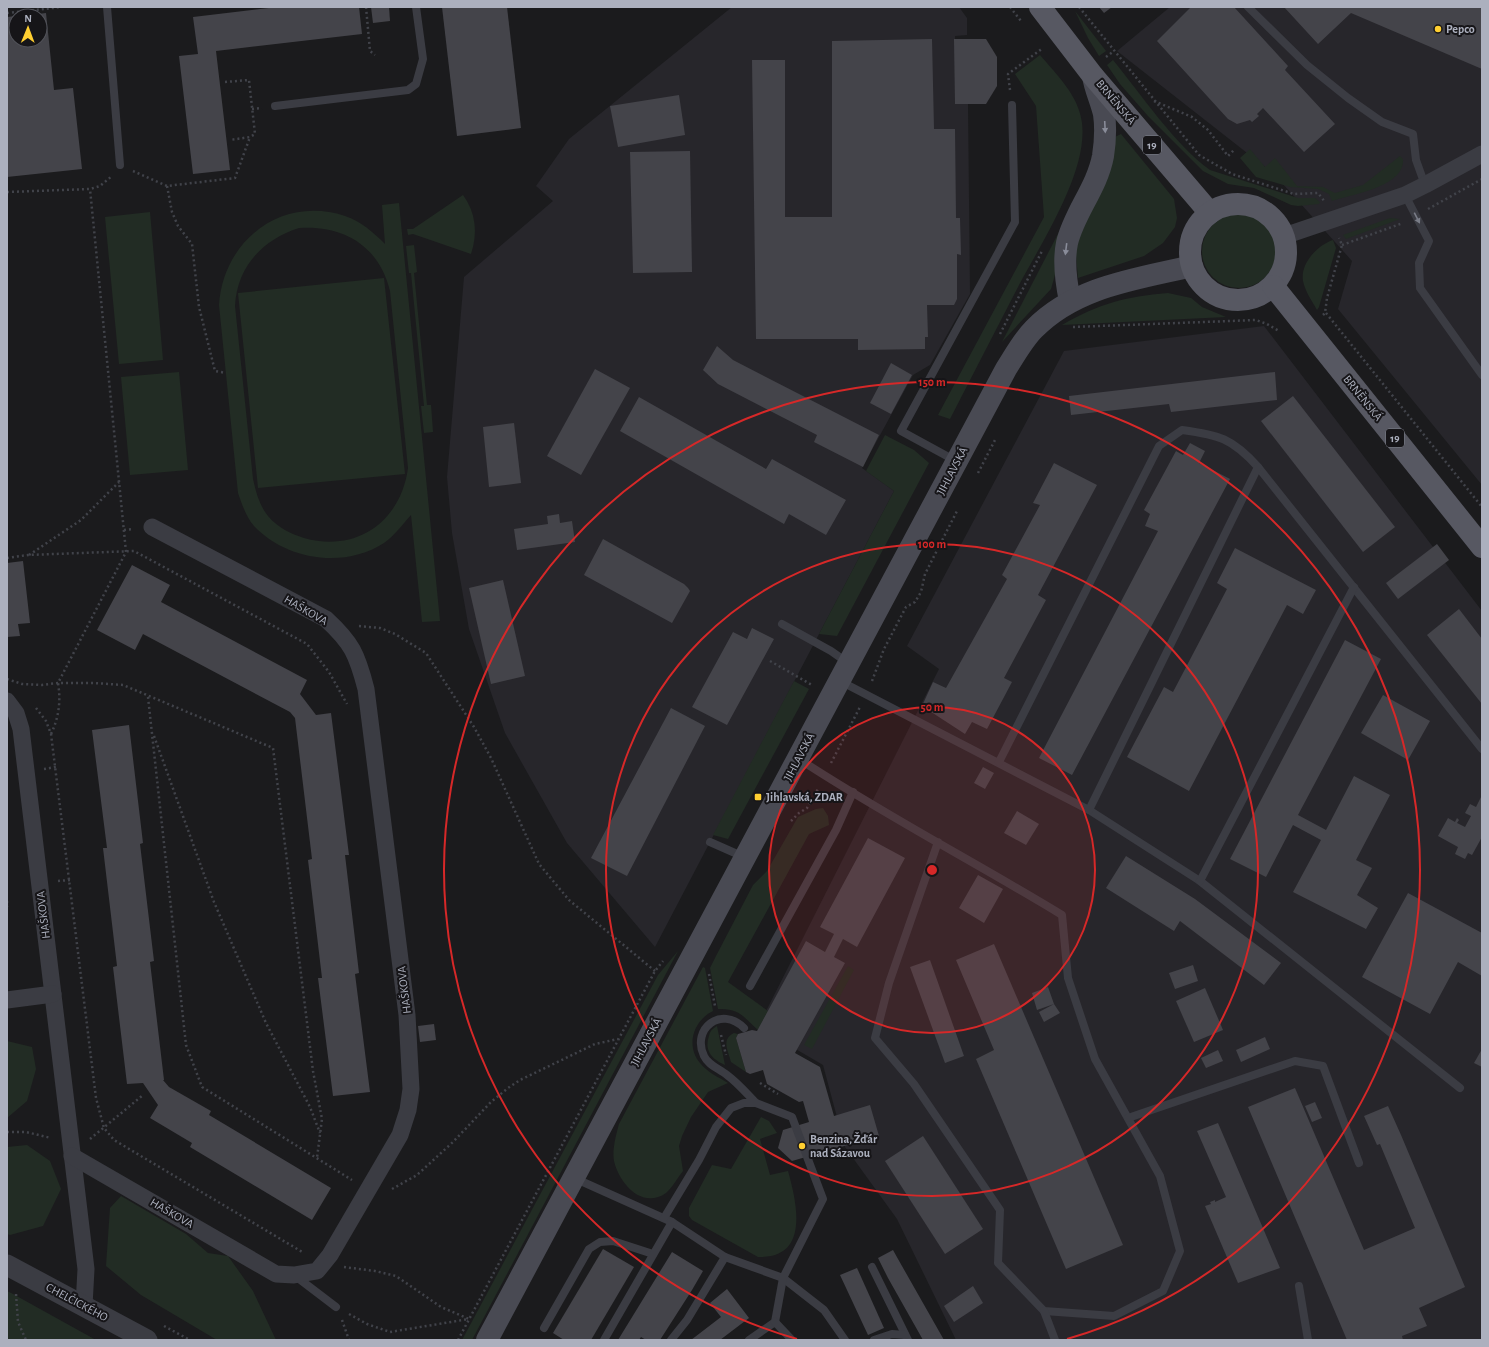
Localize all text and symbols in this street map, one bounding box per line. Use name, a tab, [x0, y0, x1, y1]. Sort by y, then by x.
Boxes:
north arrow	[8, 8, 48, 48]
text: N	[24, 13, 32, 24]
place label: Pepco	[1446, 23, 1475, 35]
marker: Pepco	[1433, 24, 1443, 34]
street label: BRNĚNSKÁ	[1094, 77, 1139, 127]
one-way arrow	[1101, 121, 1108, 133]
road number: 19	[1143, 136, 1161, 154]
one-way arrow	[1414, 212, 1420, 223]
one-way arrow	[1063, 243, 1069, 256]
street label: BRNĚNSKÁ	[1341, 372, 1386, 423]
text: 150 m	[918, 376, 946, 388]
road number: 19	[1386, 429, 1404, 447]
street label: JIHLAVSKÁ	[933, 444, 970, 497]
text: 100 m	[918, 538, 946, 550]
street label: HAŠKOVA	[282, 592, 330, 627]
text: 50 m	[921, 701, 944, 713]
street label: JIHLAVSKÁ	[780, 730, 817, 783]
place label: Jihlavská, ZDAR	[766, 791, 843, 803]
marker: Jihlavská, ZDAR	[753, 792, 763, 802]
centre of rings	[925, 863, 939, 877]
street label: HAŠKOVA	[33, 890, 52, 940]
street label: HAŠKOVA	[394, 965, 413, 1015]
street label: JIHLAVSKÁ	[627, 1015, 664, 1068]
place label: Benzina, Žďár nad Sázavou	[810, 1132, 878, 1159]
marker: Benzina, Žďár nad Sázavou	[797, 1141, 807, 1151]
street label: HAŠKOVA	[148, 1195, 196, 1230]
street label: CHELČICKÉHO	[44, 1280, 111, 1323]

